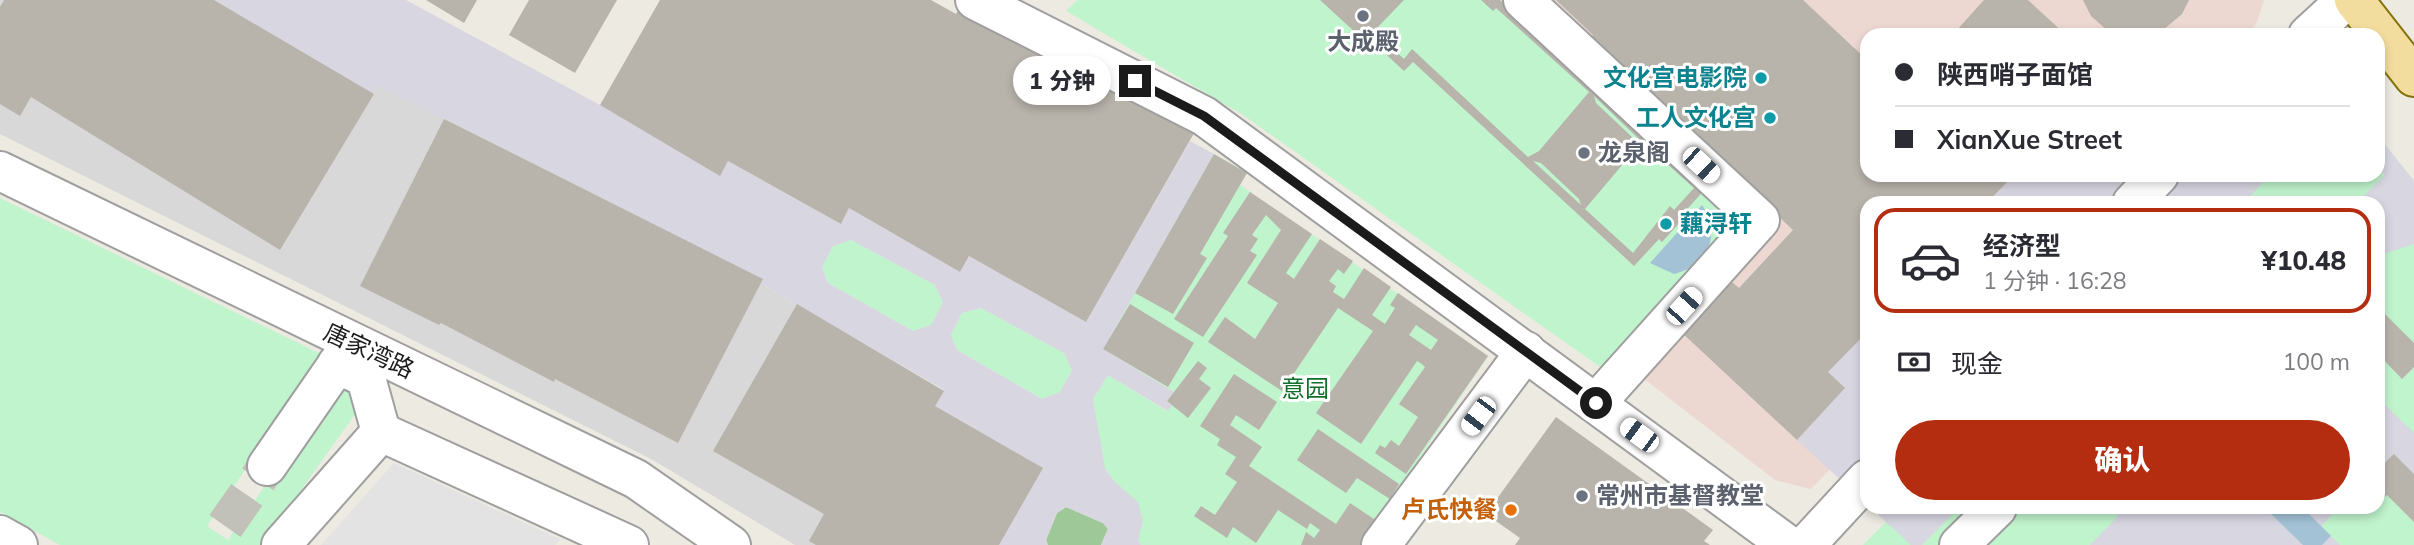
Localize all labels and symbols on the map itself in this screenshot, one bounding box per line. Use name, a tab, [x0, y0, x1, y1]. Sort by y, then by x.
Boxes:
marker: 大成殿	[1355, 8, 1371, 24]
place label: 大成殿	[1327, 26, 1399, 56]
callout: 1 分钟	[1012, 56, 1110, 106]
place label: 文化宫电影院	[1603, 62, 1747, 92]
route end	[1119, 65, 1151, 97]
marker: 文化宫电影院	[1753, 70, 1769, 86]
place label: 工人文化宫	[1636, 102, 1756, 132]
marker: 工人文化宫	[1762, 110, 1778, 126]
place label: 龙泉阁	[1598, 137, 1670, 167]
car	[1679, 143, 1724, 187]
marker: 龙泉阁	[1576, 145, 1592, 161]
place label: 藕浔轩	[1680, 208, 1752, 238]
marker: 藕浔轩	[1658, 216, 1674, 232]
car	[1663, 283, 1706, 329]
street label: 唐家湾路	[320, 316, 419, 384]
park label: 意园	[1281, 373, 1329, 403]
route start	[1580, 387, 1612, 419]
car	[1457, 393, 1500, 439]
car	[1616, 414, 1663, 456]
place label: 常州市基督教堂	[1596, 480, 1764, 510]
marker: 常州市基督教堂	[1574, 488, 1590, 504]
place label: 卢氏快餐	[1401, 494, 1497, 524]
marker: 卢氏快餐	[1503, 502, 1519, 518]

